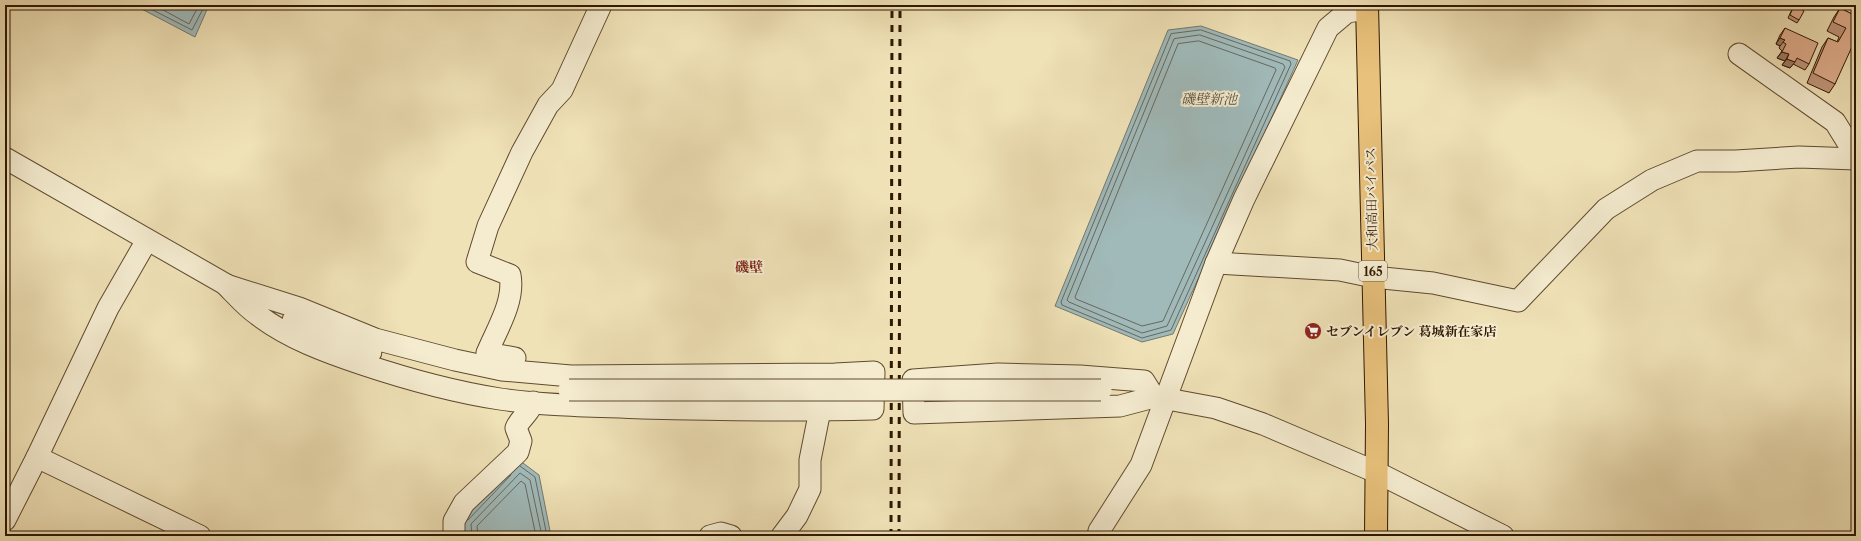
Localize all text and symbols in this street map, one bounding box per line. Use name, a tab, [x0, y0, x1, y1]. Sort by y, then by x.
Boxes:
water label: 磯壁新池	[1181, 90, 1239, 108]
street label: 大和高田バイパス	[1362, 147, 1380, 251]
district label: 磯壁	[735, 258, 763, 276]
road number: 165	[1359, 261, 1387, 281]
supermarket icon: セブンイレブン 葛城新在家店	[1303, 321, 1323, 341]
place label: セブンイレブン 葛城新在家店	[1326, 323, 1497, 339]

